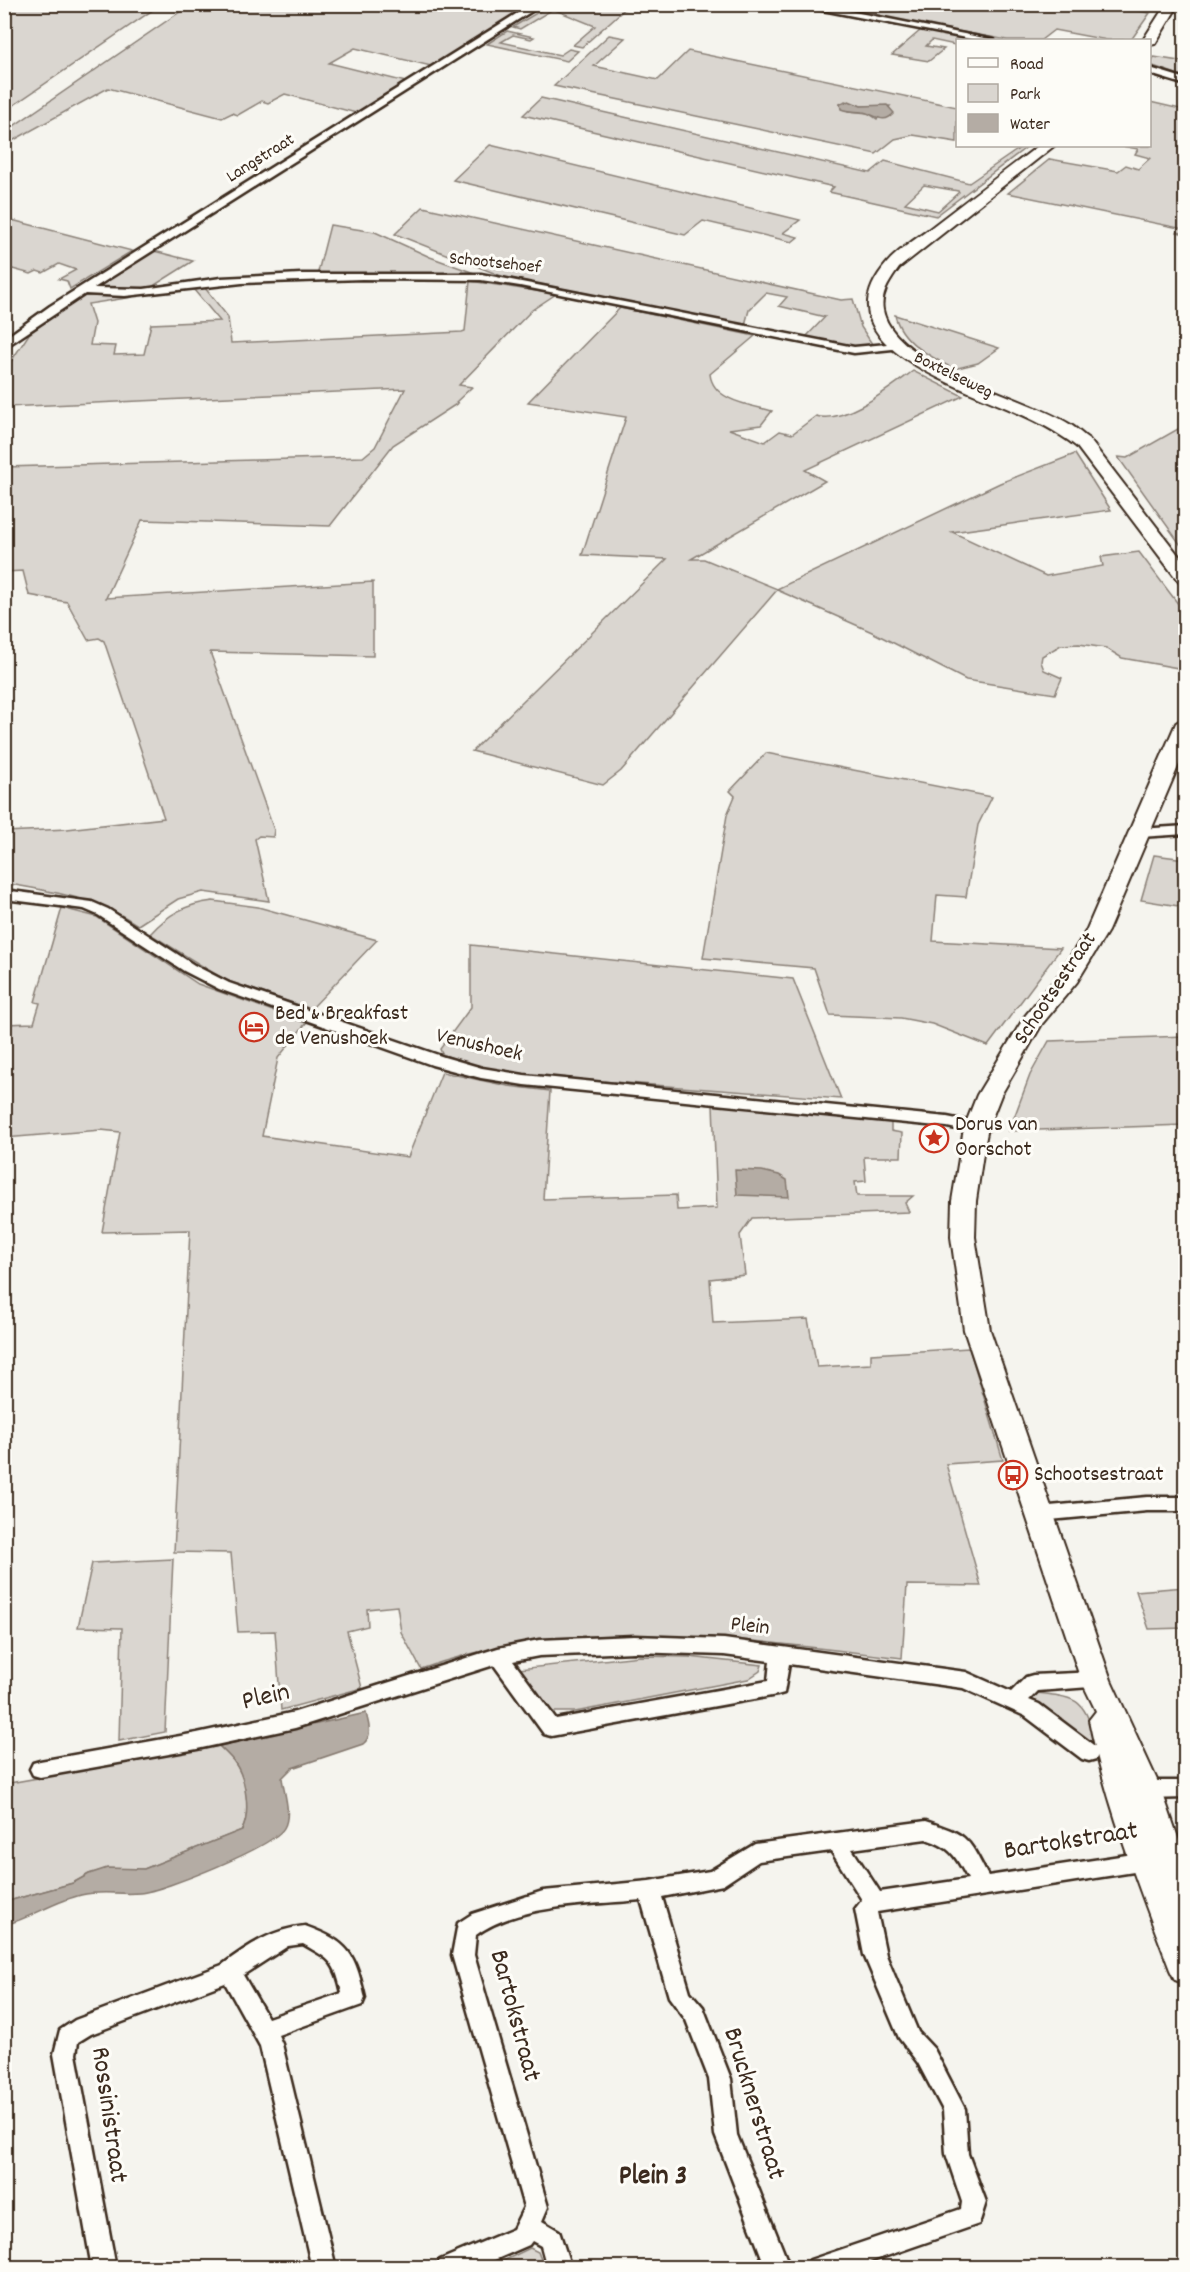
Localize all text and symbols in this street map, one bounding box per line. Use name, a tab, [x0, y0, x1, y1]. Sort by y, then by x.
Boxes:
legend	[956, 39, 1151, 147]
text: Road	[1010, 53, 1044, 78]
text: Park	[1010, 83, 1041, 108]
text: Water	[1010, 113, 1050, 138]
street label: Langstraat	[222, 128, 300, 190]
street label: Schootsehoef	[448, 247, 543, 281]
street label: Boxtelseweg	[909, 346, 997, 406]
street label: Schootsestraat	[1007, 927, 1105, 1051]
place label: Bed & Breakfast de Venushoek	[275, 999, 408, 1055]
hotel icon: Bed & Breakfast de Venushoek	[238, 1011, 270, 1043]
street label: Venushoek	[433, 1021, 525, 1071]
place label: Dorus van Oorschot	[955, 1110, 1038, 1166]
place icon: Dorus van Oorschot	[918, 1122, 950, 1154]
bus stop icon: Schootsestraat	[997, 1459, 1029, 1491]
place label: Schootsestraat	[1034, 1460, 1164, 1491]
street label: Plein	[729, 1609, 771, 1645]
street label: Plein	[238, 1674, 294, 1722]
street label: Bartokstraat	[1001, 1812, 1141, 1872]
street label: Bartokstraat	[478, 1946, 550, 2086]
street label: Brucknerstraat	[711, 2023, 795, 2185]
street label: Rossinistraat	[79, 2045, 137, 2186]
district label: Plein 3	[619, 2158, 687, 2198]

